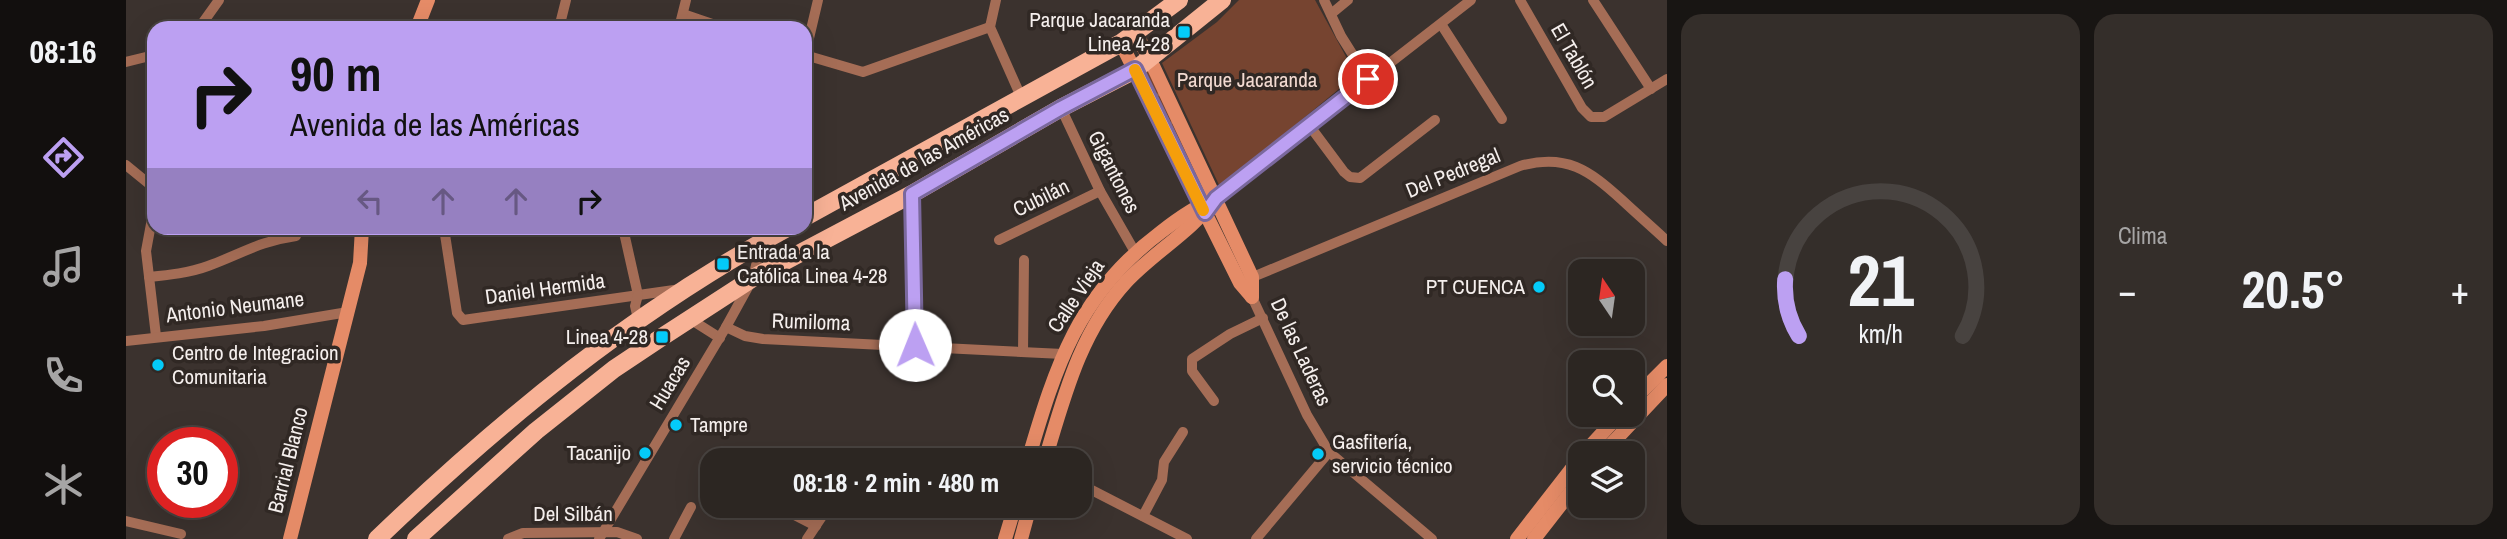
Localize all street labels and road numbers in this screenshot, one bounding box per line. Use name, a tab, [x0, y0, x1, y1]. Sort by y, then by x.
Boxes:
street label: El Tablón	[1544, 18, 1605, 94]
street label: Avenida de las Américas	[833, 100, 1014, 218]
street label: Gigantones	[1081, 126, 1148, 218]
street label: Del Pedregal	[1401, 140, 1504, 205]
street label: Cubilán	[1008, 172, 1074, 224]
street label: Calle Vieja	[1040, 253, 1111, 338]
street label: Daniel Hermida	[483, 266, 607, 311]
street label: Antonio Neumane	[163, 284, 306, 329]
street label: De las Laderas	[1264, 293, 1339, 410]
street label: Rumiloma	[771, 306, 851, 337]
street label: Huacas	[642, 350, 697, 415]
street label: Barrial Blanco	[260, 404, 315, 516]
street label: Del Silbán	[533, 499, 613, 528]

